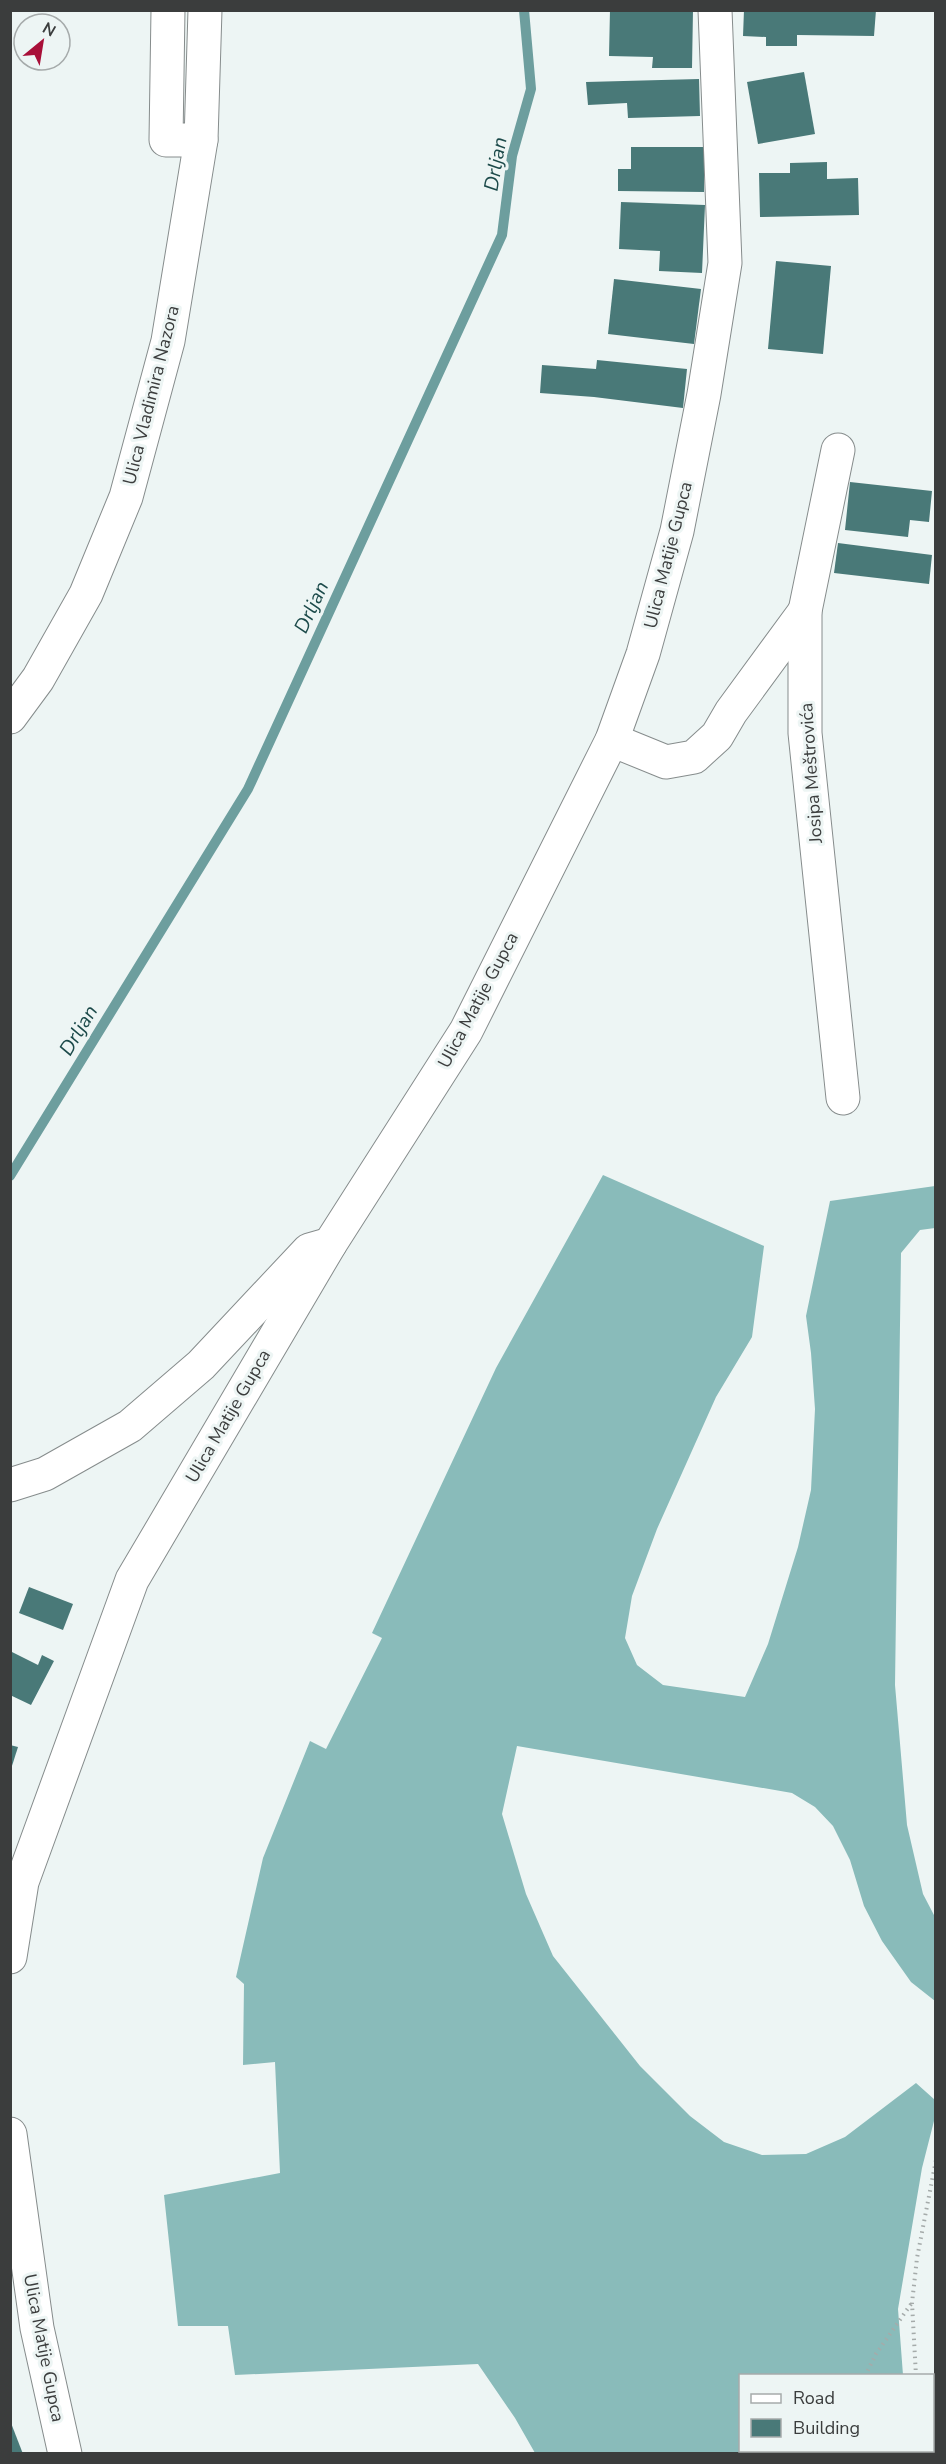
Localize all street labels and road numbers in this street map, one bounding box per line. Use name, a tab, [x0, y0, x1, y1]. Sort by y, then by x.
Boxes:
street label: Ulica Vladimira Nazora	[117, 303, 185, 487]
street label: Ulica Matije Gupca	[638, 479, 698, 631]
street label: Josipa Meštrovića	[794, 702, 828, 845]
street label: Ulica Matije Gupca	[432, 928, 524, 1072]
street label: Ulica Matije Gupca	[180, 1345, 276, 1487]
street label: Ulica Matije Gupca	[18, 2272, 70, 2424]

